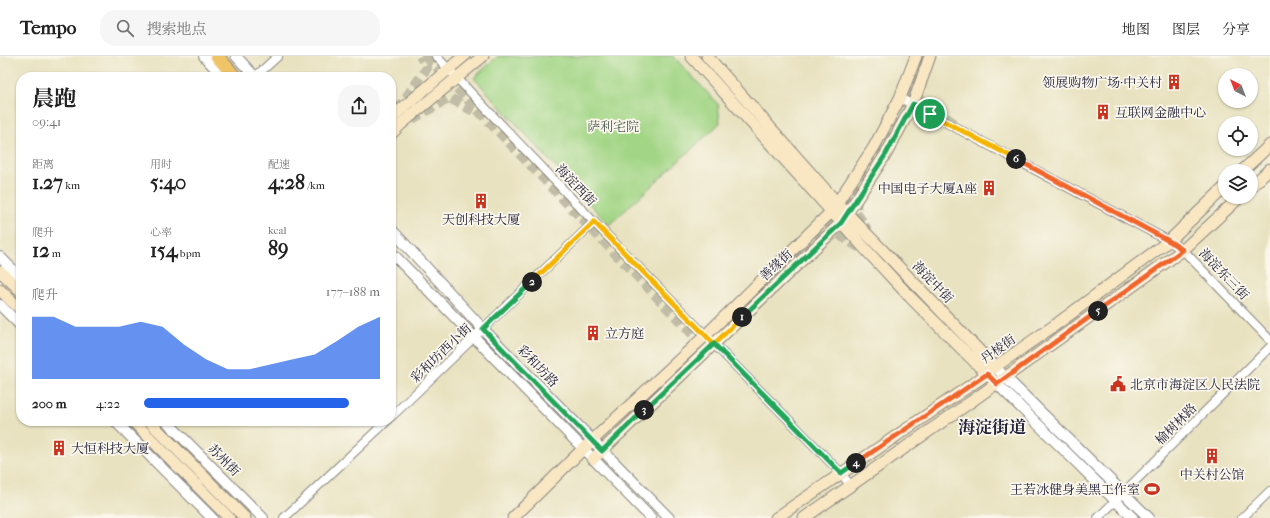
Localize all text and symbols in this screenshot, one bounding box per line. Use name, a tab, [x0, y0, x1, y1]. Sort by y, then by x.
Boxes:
search box	[100, 10, 380, 46]
text: Tempo	[20, 17, 76, 39]
icon: search	[114, 17, 136, 39]
text: 搜索地点	[146, 20, 206, 38]
text: 地图	[1122, 21, 1150, 38]
text: 图层	[1172, 21, 1200, 38]
text: 分享	[1222, 21, 1250, 38]
north arrow	[1218, 68, 1258, 108]
map controls	[1218, 68, 1258, 204]
building icon: 领展购物广场·中关村	[1165, 73, 1183, 91]
place label: 领展购物广场·中关村	[1042, 75, 1162, 90]
button: share	[338, 85, 380, 127]
text: 晨跑	[32, 86, 76, 112]
pin	[913, 97, 947, 131]
icon: arrive	[919, 103, 941, 125]
building icon: 互联网金融中心	[1094, 103, 1112, 121]
place label: 互联网金融中心	[1115, 105, 1206, 120]
text: 09:41	[32, 114, 61, 129]
button: locate	[1218, 116, 1258, 156]
park label: 萨利宅院	[587, 119, 639, 134]
pin: 6	[1006, 149, 1026, 169]
text: 6	[1013, 152, 1019, 165]
text: 距离	[32, 158, 54, 171]
text: 用时	[150, 158, 172, 171]
text: 配速	[268, 158, 290, 171]
street label: 海淀西街	[553, 161, 599, 209]
button: layers	[1218, 164, 1258, 204]
text: 1.27	[32, 171, 63, 194]
text: 5:40	[150, 171, 186, 194]
text: 4:28	[268, 171, 305, 194]
text: km	[63, 179, 80, 192]
text: /km	[305, 179, 325, 192]
building icon: 中国电子大厦A座	[980, 179, 998, 197]
place label: 中国电子大厦A座	[878, 181, 977, 196]
building icon: 天创科技大厦	[472, 192, 490, 210]
place label: 天创科技大厦	[442, 212, 520, 227]
text: kcal	[268, 224, 287, 237]
text: 爬升	[32, 226, 54, 239]
text: 心率	[150, 226, 172, 239]
text: 89	[268, 237, 289, 260]
text: 12	[32, 239, 49, 262]
text: 154	[150, 239, 178, 262]
street label: 海淀东三街	[1196, 245, 1252, 303]
street label: 善缘街	[757, 246, 795, 284]
text: m	[49, 247, 61, 260]
text: bpm	[178, 247, 201, 260]
street label: 海淀中街	[910, 258, 956, 306]
pin: 2	[522, 272, 542, 292]
text: 2	[529, 275, 535, 288]
text: 177–188 m	[326, 284, 380, 299]
text: 爬升	[32, 287, 58, 302]
pin: 5	[1088, 301, 1108, 321]
text: 5	[1096, 304, 1100, 317]
pin: 1	[732, 307, 752, 327]
text: 1	[740, 310, 744, 323]
street label: 彩和坊西小街	[408, 321, 474, 385]
building icon: 立方庭	[584, 324, 602, 342]
place label: 立方庭	[605, 326, 644, 341]
street label: 丹棱街	[978, 331, 1018, 367]
street label: 彩和坊路	[515, 342, 561, 390]
public building icon: 北京市海淀区人民法院	[1109, 375, 1127, 393]
place label: 北京市海淀区人民法院	[1130, 377, 1260, 392]
text: 200 m	[32, 396, 67, 411]
text: 4:22	[96, 396, 120, 411]
pin: 3	[634, 400, 654, 420]
street label: 榆树林路	[1152, 400, 1200, 448]
text: 3	[642, 403, 646, 416]
district label: 海淀街道	[958, 417, 1026, 437]
building icon: 大恒科技大厦	[50, 439, 68, 457]
place label: 大恒科技大厦	[71, 441, 149, 456]
street label: 苏州街	[205, 441, 243, 479]
building icon: 中关村公馆	[1203, 447, 1221, 465]
pin: 4	[846, 453, 866, 473]
text: 4	[853, 456, 859, 469]
place label: 中关村公馆	[1179, 467, 1245, 482]
sports icon: 王若冰健身美黑工作室	[1143, 480, 1161, 498]
place label: 王若冰健身美黑工作室	[1010, 482, 1140, 497]

